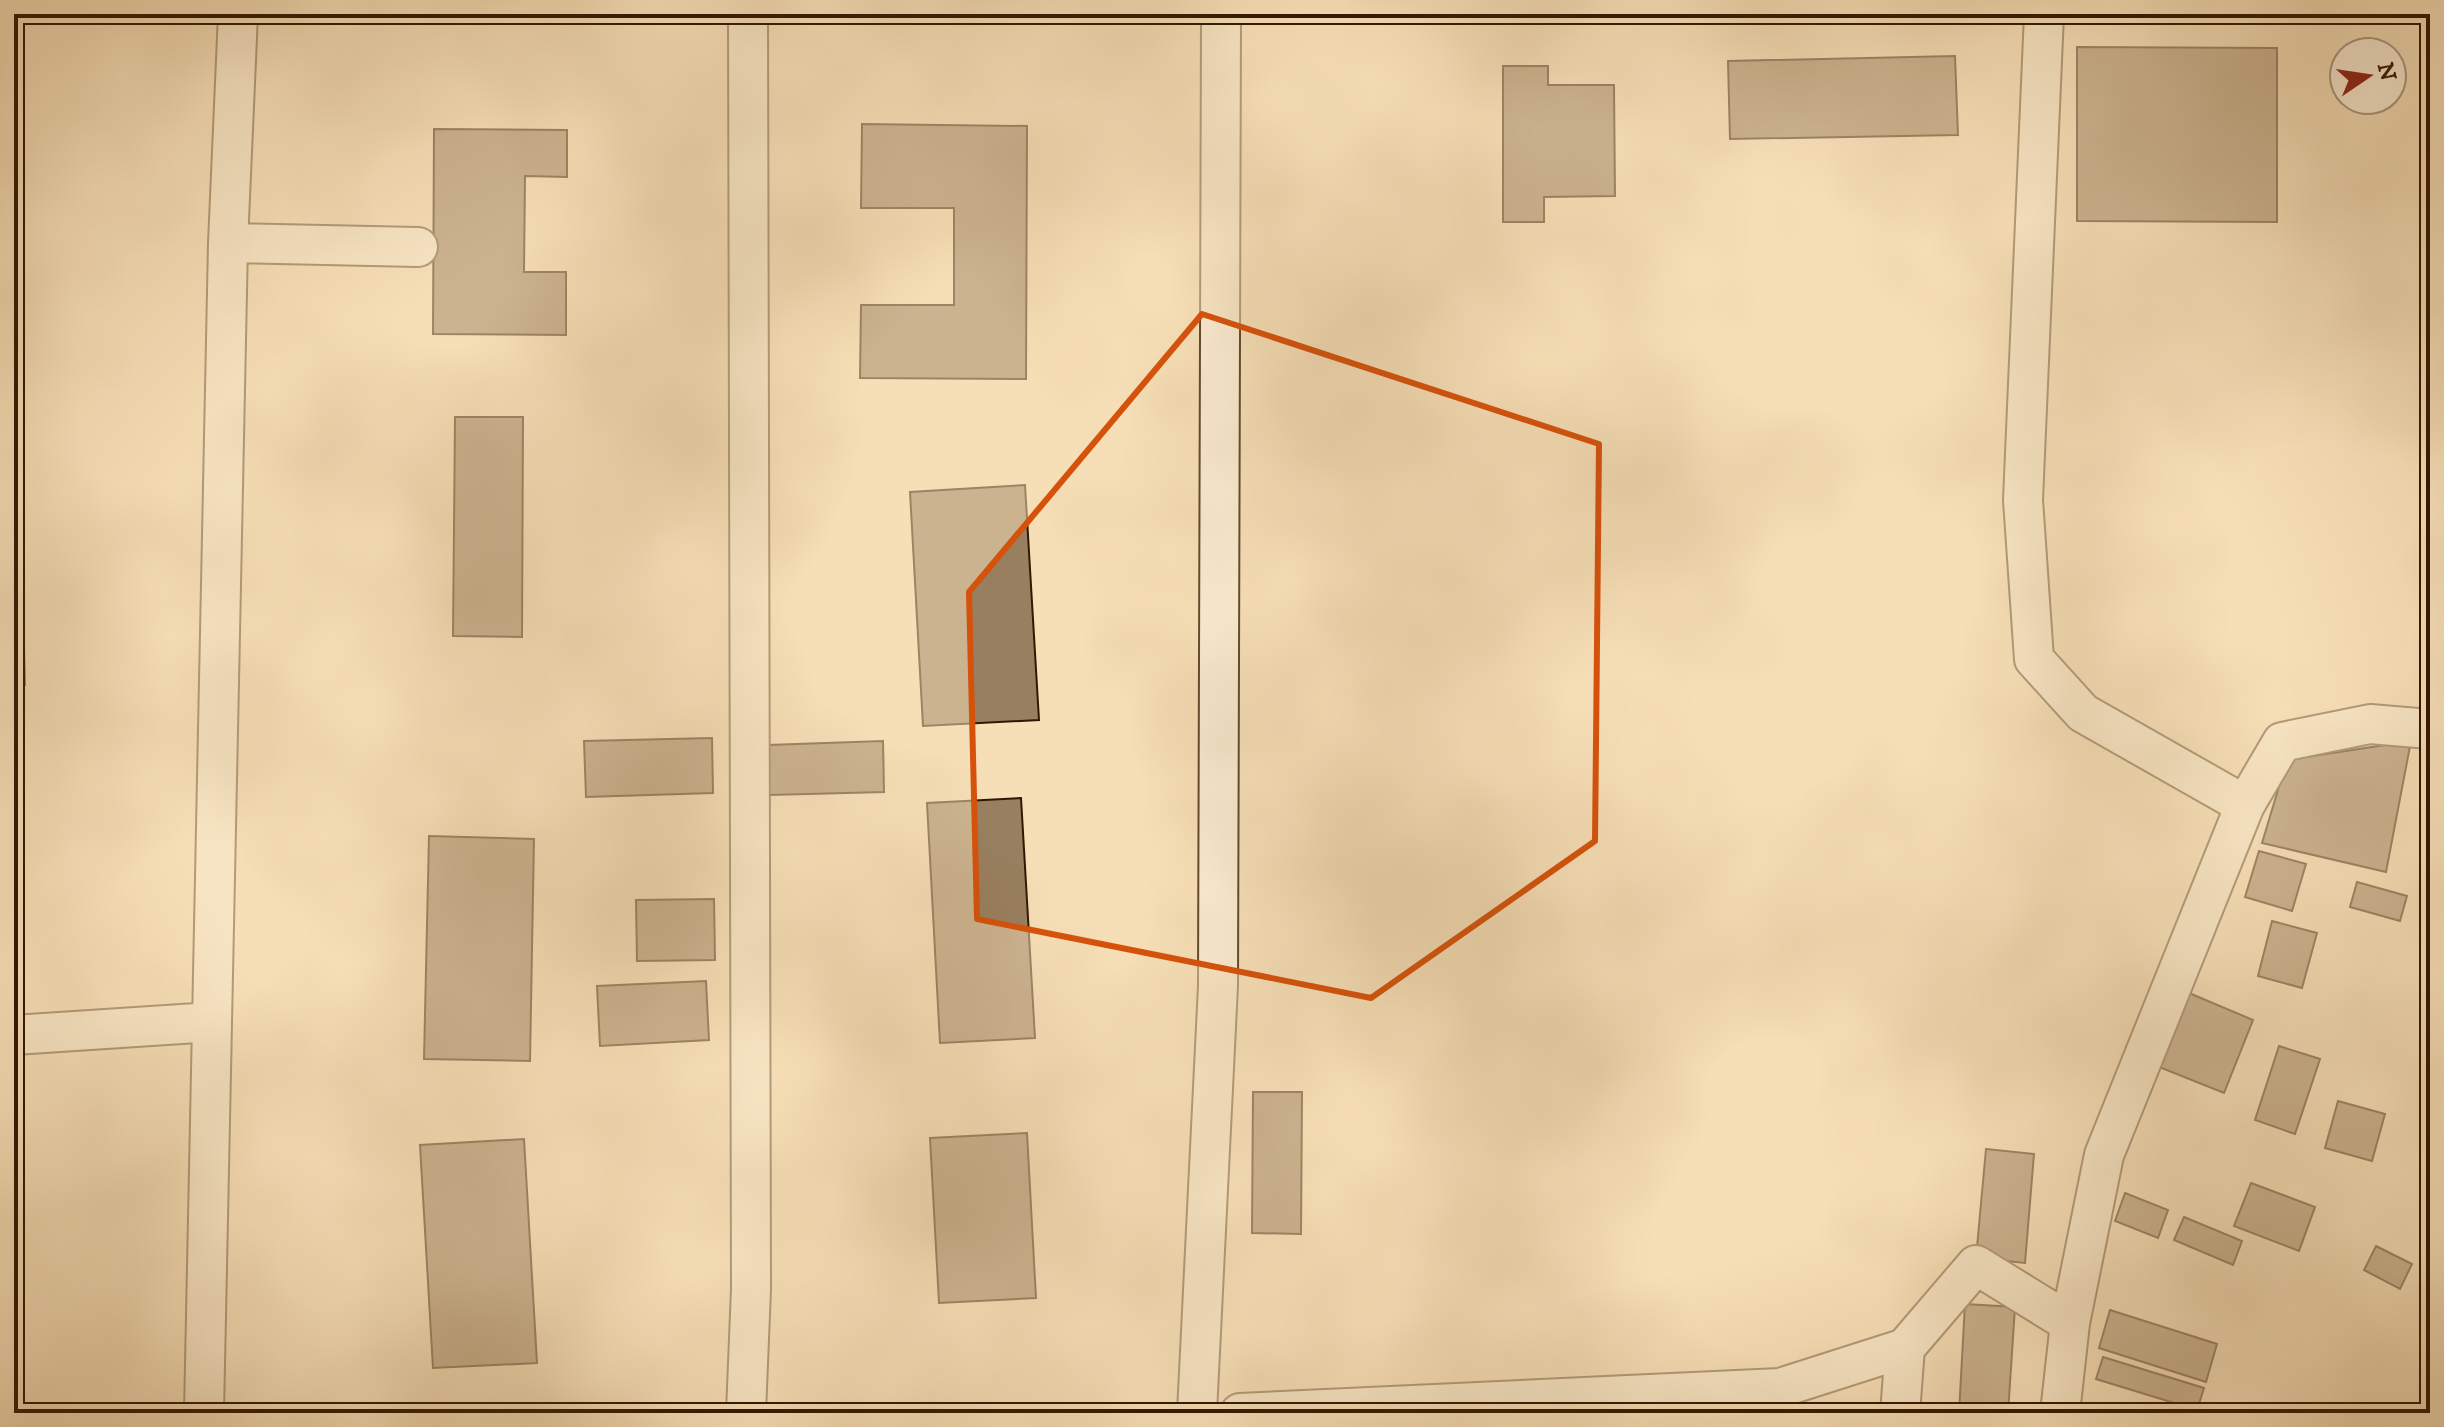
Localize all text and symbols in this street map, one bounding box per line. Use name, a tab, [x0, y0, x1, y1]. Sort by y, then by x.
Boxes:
north arrow	[2328, 36, 2408, 116]
text: N	[2371, 60, 2401, 84]

